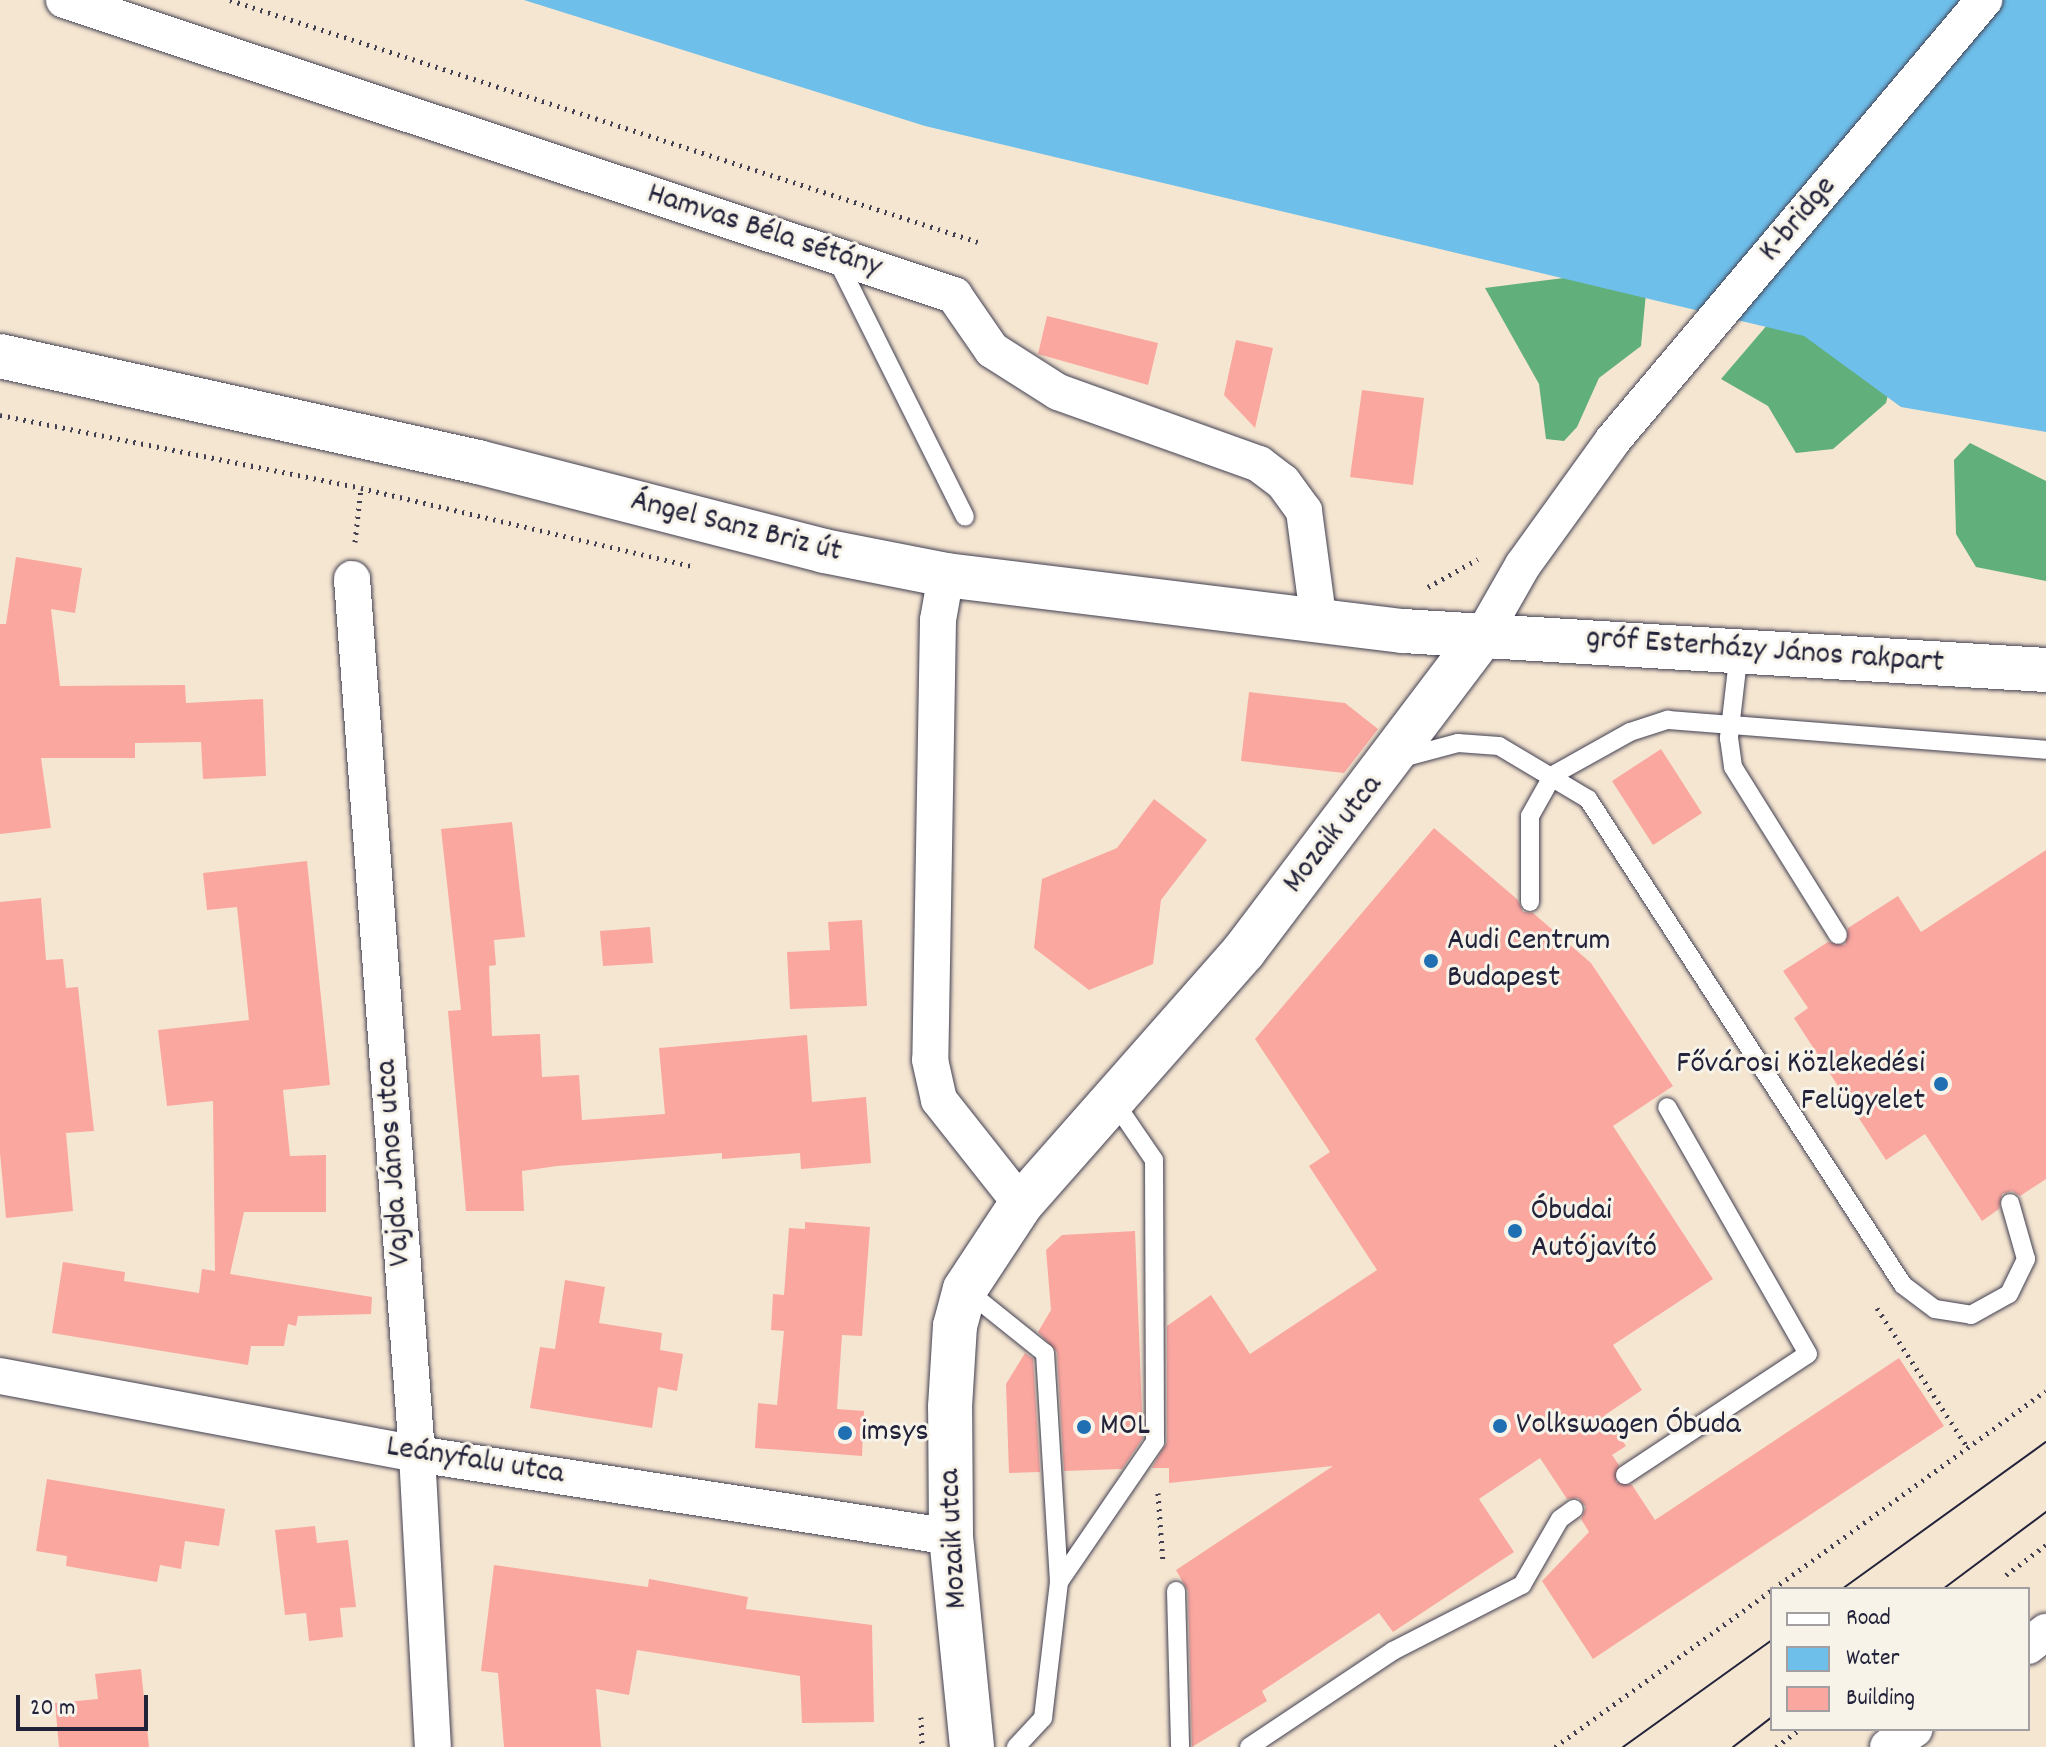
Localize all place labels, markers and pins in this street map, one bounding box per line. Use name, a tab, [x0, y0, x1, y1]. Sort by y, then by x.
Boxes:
place label: Audi Centrum Budapest	[1447, 924, 1611, 999]
marker: Audi Centrum Budapest	[1422, 952, 1440, 970]
place label: Fővárosi Közlekedési Felügyelet	[1676, 1047, 1925, 1122]
marker: Fővárosi Közlekedési Felügyelet	[1932, 1075, 1950, 1093]
place label: Óbudai Autójavító	[1531, 1194, 1657, 1269]
marker: Óbudai Autójavító	[1506, 1222, 1524, 1240]
place label: Volkswagen Óbuda	[1516, 1407, 1741, 1445]
place label: MOL	[1100, 1408, 1150, 1446]
place label: imsys	[861, 1414, 929, 1452]
marker: Volkswagen Óbuda	[1491, 1417, 1509, 1435]
marker: MOL	[1075, 1418, 1093, 1436]
marker: imsys	[836, 1424, 854, 1442]

